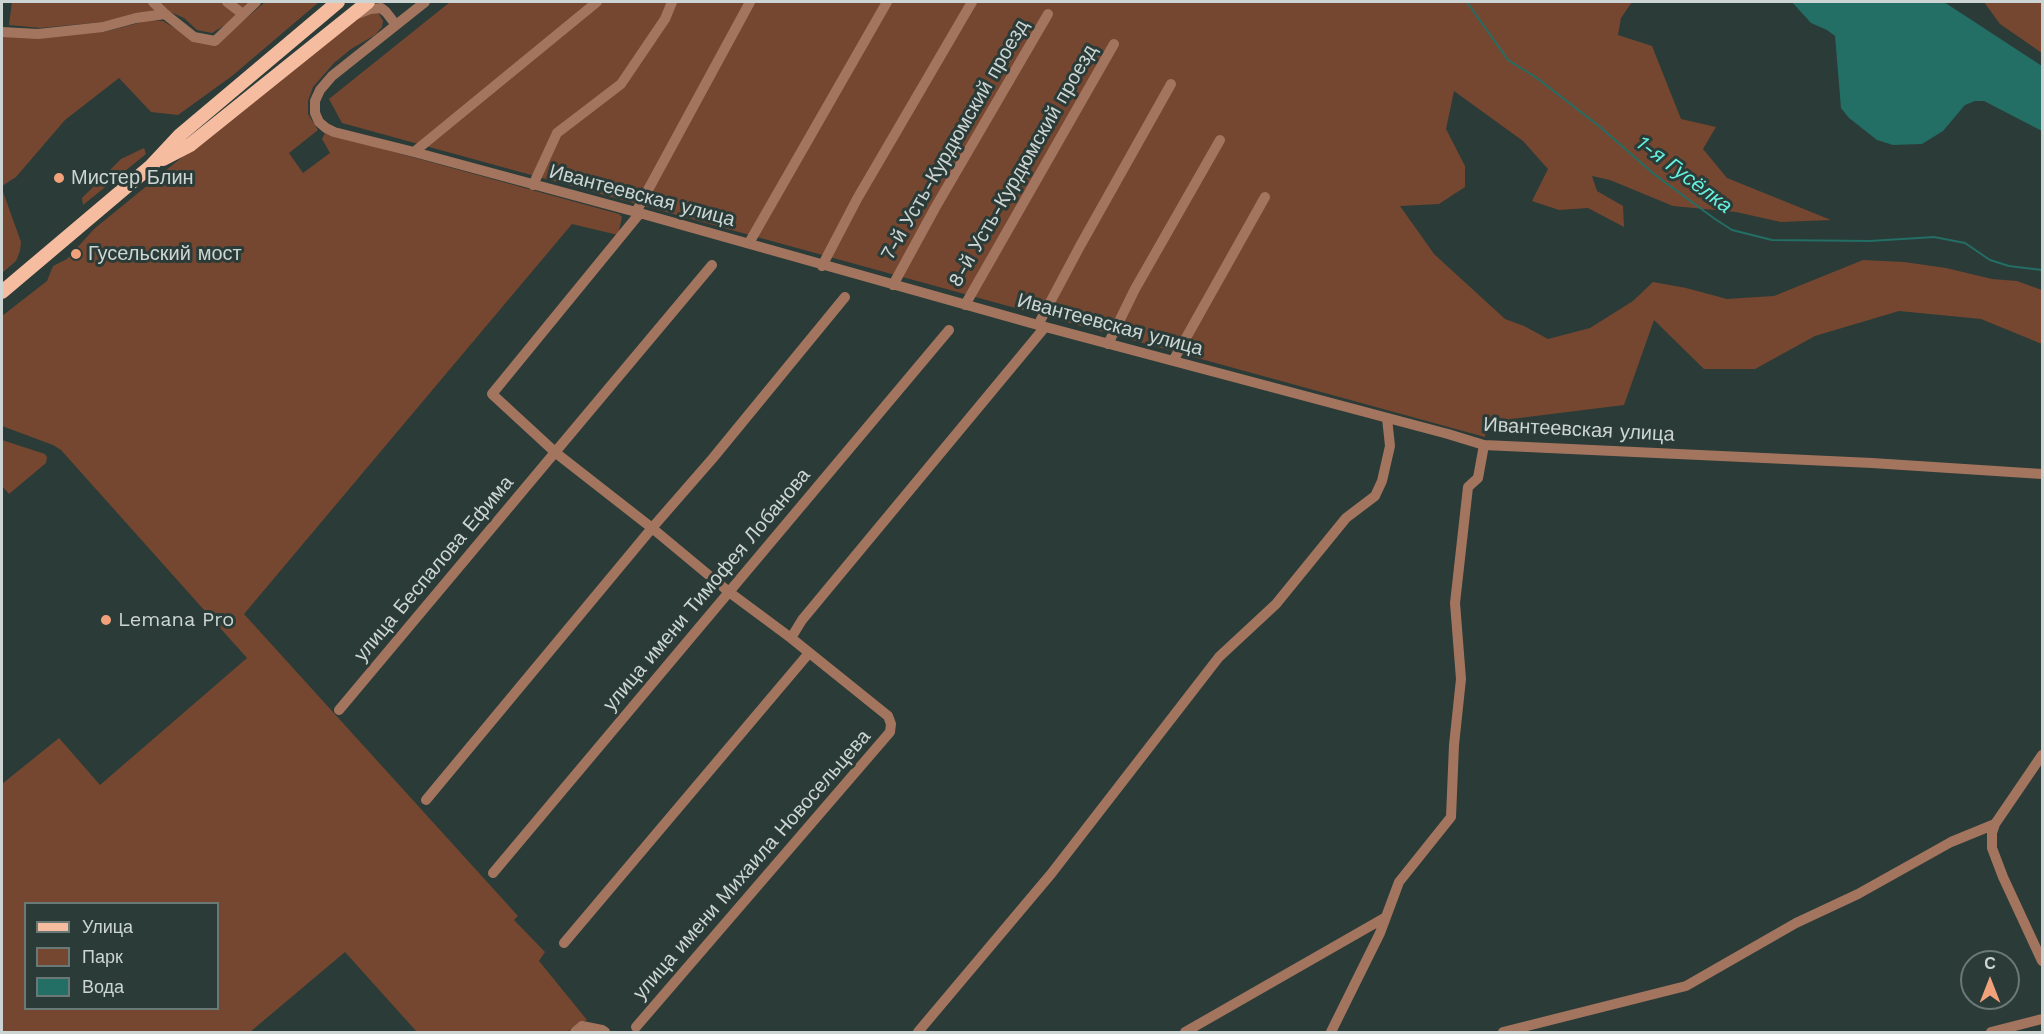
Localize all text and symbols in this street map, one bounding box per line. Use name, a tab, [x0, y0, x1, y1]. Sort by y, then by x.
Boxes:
street label: 7-й Усть-Курдюмский проезд	[876, 15, 1034, 265]
street label: 8-й Усть-Курдюмский проезд	[944, 40, 1102, 292]
water label: 1-я Гусёлка	[1631, 131, 1737, 219]
street label: Ивантеевская улица	[546, 160, 738, 232]
place label: Мистер Блин	[71, 166, 194, 190]
marker: Мистер Блин	[52, 171, 66, 185]
place label: Гусельский мост	[88, 242, 242, 266]
marker: Гусельский мост	[69, 247, 83, 261]
street label: Ивантеевская улица	[1014, 289, 1206, 361]
street label: Ивантеевская улица	[1483, 413, 1675, 447]
street label: улица имени Тимофея Лобанова	[598, 464, 816, 716]
street label: улица Беспалова Ефима	[349, 471, 519, 667]
place label: Lemana Pro	[118, 608, 234, 632]
marker: Lemana Pro	[99, 613, 113, 627]
street label: улица имени Михаила Новосельцева	[628, 725, 876, 1005]
legend	[24, 902, 219, 1010]
text: Улица	[82, 916, 133, 937]
text: Парк	[82, 946, 123, 967]
north arrow	[1960, 950, 2020, 1010]
text: С	[1984, 954, 1996, 973]
text: Вода	[82, 976, 124, 997]

